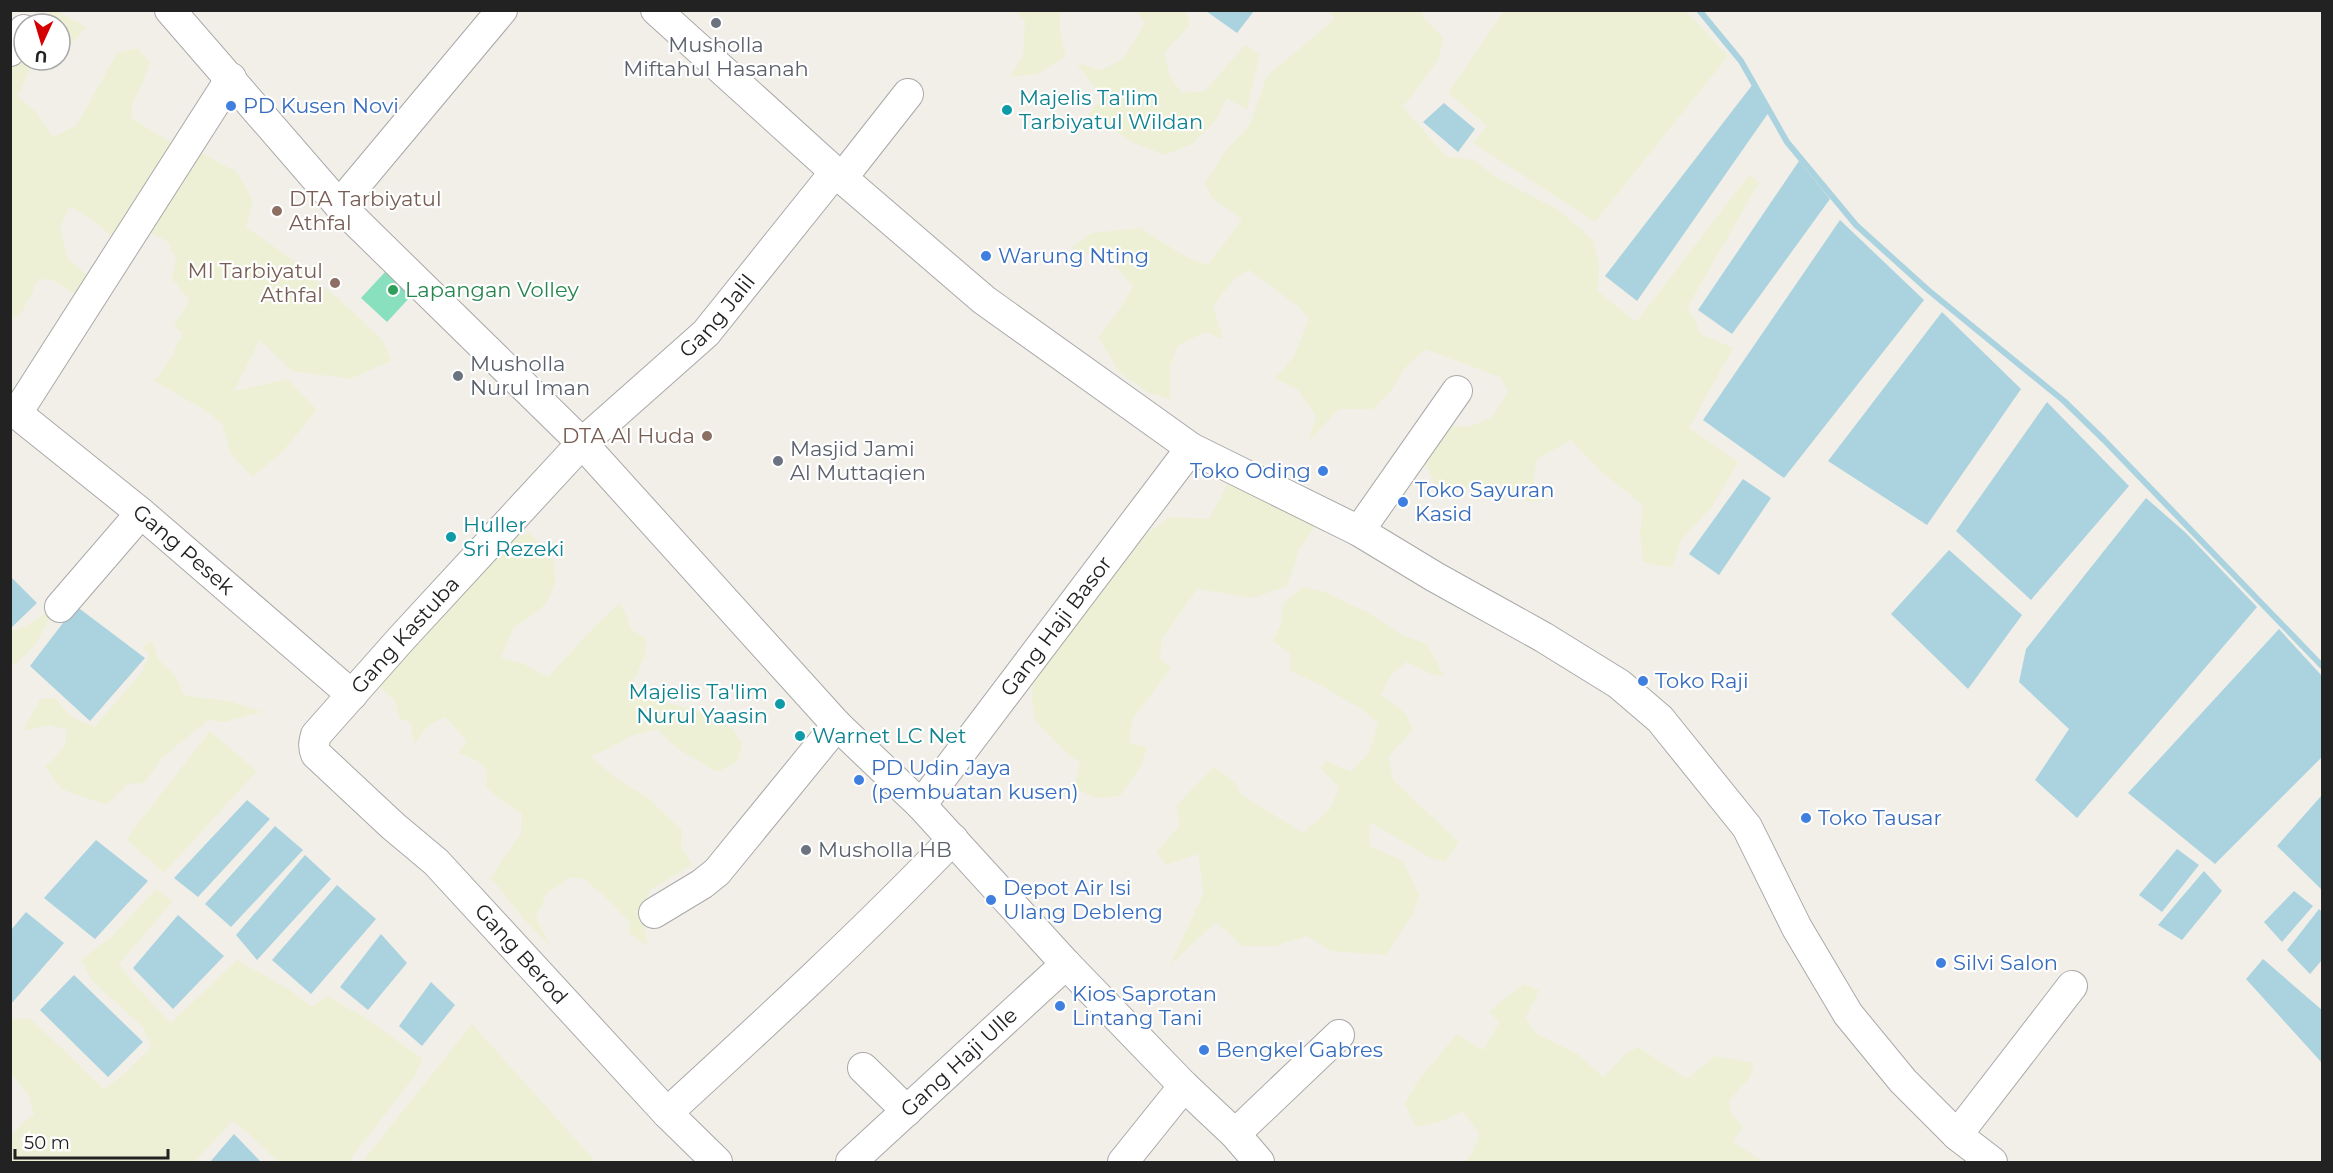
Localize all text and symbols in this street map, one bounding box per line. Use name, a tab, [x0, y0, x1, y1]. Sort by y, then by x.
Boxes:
north arrow	[12, 12, 72, 72]
marker: Musholla Miftahul Hasanah	[709, 16, 723, 30]
place label: Musholla Miftahul Hasanah	[623, 32, 809, 81]
text: U	[34, 47, 48, 66]
place label: Majelis Ta'lim Tarbiyatul Wildan	[1019, 85, 1203, 134]
place label: PD Kusen Novi	[243, 93, 399, 118]
marker: PD Kusen Novi	[224, 99, 238, 113]
marker: Majelis Ta'lim Tarbiyatul Wildan	[1000, 103, 1014, 117]
place label: DTA Tarbiyatul Athfal	[289, 186, 442, 235]
marker: DTA Tarbiyatul Athfal	[270, 204, 284, 218]
place label: Warung Nting	[998, 243, 1149, 268]
marker: Warung Nting	[979, 249, 993, 263]
place label: MI Tarbiyatul Athfal	[188, 258, 323, 307]
street label: Gang Jalil	[674, 269, 760, 363]
marker: MI Tarbiyatul Athfal	[328, 276, 342, 290]
place label: Lapangan Volley	[405, 277, 579, 302]
marker: Lapangan Volley	[386, 283, 400, 297]
place label: Musholla Nurul Iman	[470, 351, 590, 400]
marker: Musholla Nurul Iman	[451, 369, 465, 383]
place label: DTA Al Huda	[562, 423, 695, 448]
marker: DTA Al Huda	[700, 429, 714, 443]
place label: Masjid Jami Al Muttaqien	[790, 436, 926, 485]
marker: Masjid Jami Al Muttaqien	[771, 454, 785, 468]
place label: Toko Oding	[1190, 458, 1311, 483]
marker: Toko Oding	[1316, 464, 1330, 478]
place label: Toko Sayuran Kasid	[1415, 477, 1554, 526]
marker: Toko Sayuran Kasid	[1396, 495, 1410, 509]
street label: Gang Pesek	[128, 499, 240, 600]
place label: Huller Sri Rezeki	[463, 512, 565, 561]
marker: Huller Sri Rezeki	[444, 530, 458, 544]
street label: Gang Haji Basor	[995, 551, 1117, 701]
street label: Gang Kastuba	[346, 571, 464, 699]
place label: Toko Raji	[1655, 668, 1749, 693]
marker: Toko Raji	[1636, 674, 1650, 688]
place label: Majelis Ta'lim Nurul Yaasin	[628, 679, 768, 728]
marker: Majelis Ta'lim Nurul Yaasin	[773, 697, 787, 711]
place label: Warnet LC Net	[812, 723, 966, 748]
marker: Warnet LC Net	[793, 729, 807, 743]
place label: PD Udin Jaya (pembuatan kusen)	[871, 755, 1079, 804]
marker: PD Udin Jaya (pembuatan kusen)	[852, 773, 866, 787]
place label: Toko Tausar	[1818, 805, 1942, 830]
marker: Toko Tausar	[1799, 811, 1813, 825]
place label: Musholla HB	[818, 837, 952, 862]
marker: Musholla HB	[799, 843, 813, 857]
place label: Depot Air Isi Ulang Debleng	[1003, 875, 1163, 924]
marker: Depot Air Isi Ulang Debleng	[984, 893, 998, 907]
street label: Gang Berod	[470, 898, 573, 1009]
place label: Silvi Salon	[1953, 950, 2058, 975]
marker: Silvi Salon	[1934, 956, 1948, 970]
place label: Kios Saprotan Lintang Tani	[1072, 981, 1217, 1030]
marker: Kios Saprotan Lintang Tani	[1053, 999, 1067, 1013]
street label: Gang Haji Ulle	[895, 1002, 1022, 1122]
place label: Bengkel Gabres	[1216, 1037, 1383, 1062]
marker: Bengkel Gabres	[1197, 1043, 1211, 1057]
scale bar	[15, 1122, 168, 1160]
text: 50 m	[24, 1132, 70, 1154]

